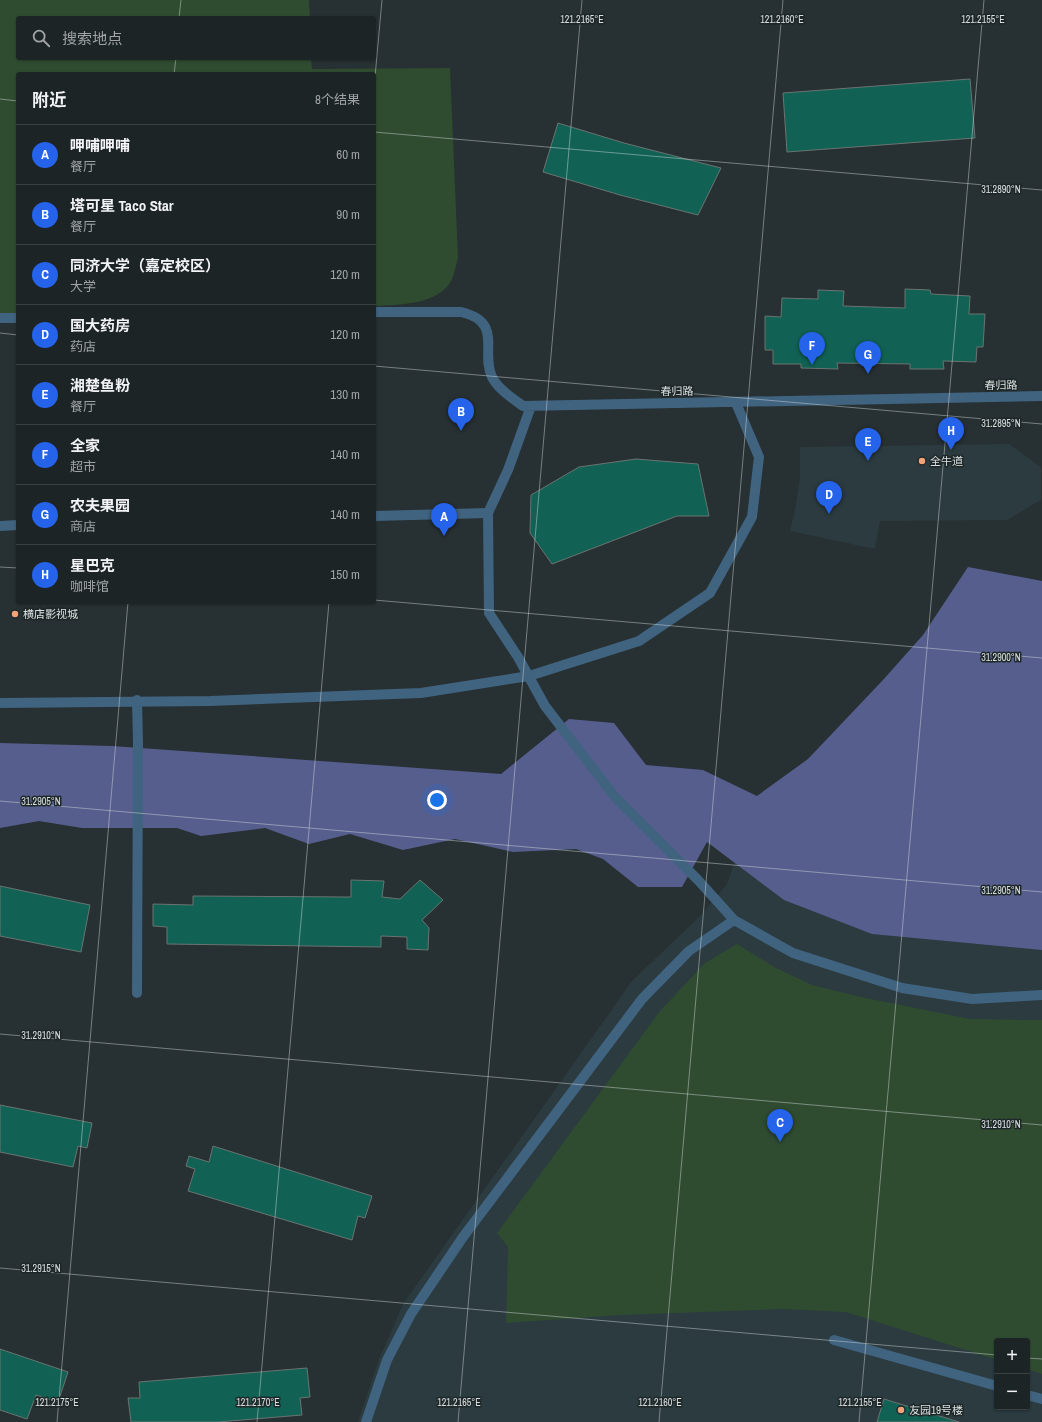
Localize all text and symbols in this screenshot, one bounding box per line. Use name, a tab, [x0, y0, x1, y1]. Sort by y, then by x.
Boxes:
text: 121.2165°E	[560, 13, 604, 26]
text: 121.2160°E	[760, 13, 804, 26]
text: 121.2155°E	[961, 13, 1005, 26]
search box	[16, 16, 376, 60]
icon: search	[30, 27, 52, 49]
text: 搜索地点	[62, 28, 122, 49]
text: 附近	[32, 88, 66, 111]
text: 8个结果	[315, 91, 360, 108]
text: 呷哺呷哺	[70, 135, 130, 156]
text: A	[41, 146, 49, 163]
text: 60 m	[336, 146, 360, 163]
text: 餐厅	[70, 158, 96, 175]
text: 31.2890°N	[981, 183, 1021, 196]
text: 塔可星 Taco Star	[70, 195, 174, 216]
text: B	[41, 206, 49, 223]
text: 90 m	[336, 206, 360, 223]
text: 餐厅	[70, 218, 96, 235]
text: 同济大学（嘉定校区）	[70, 255, 220, 276]
text: C	[41, 266, 49, 283]
text: 120 m	[330, 266, 360, 283]
text: 大学	[70, 278, 96, 295]
text: 国大药房	[70, 315, 130, 336]
text: D	[41, 326, 49, 343]
text: 120 m	[330, 326, 360, 343]
pin: F	[799, 332, 825, 365]
text: 药店	[70, 338, 96, 355]
pin: G	[855, 341, 881, 374]
text: 湘楚鱼粉	[70, 375, 130, 396]
street label: 春归路	[984, 378, 1018, 392]
street label: 春归路	[660, 384, 694, 398]
text: E	[41, 386, 49, 403]
text: 130 m	[330, 386, 360, 403]
text: 餐厅	[70, 398, 96, 415]
pin: B	[448, 398, 474, 431]
pin: H	[938, 417, 964, 450]
text: 31.2895°N	[981, 417, 1021, 430]
pin: E	[855, 428, 881, 461]
text: 全家	[70, 435, 100, 456]
text: F	[42, 446, 48, 463]
text: 140 m	[330, 446, 360, 463]
place label: 全牛道	[930, 454, 963, 468]
marker: 全牛道	[917, 456, 927, 466]
text: 超市	[70, 458, 96, 475]
pin: D	[816, 481, 842, 514]
text: 农夫果园	[70, 495, 130, 516]
pin: A	[431, 503, 457, 536]
text: G	[41, 506, 49, 523]
text: 140 m	[330, 506, 360, 523]
text: 商店	[70, 518, 96, 535]
text: 星巴克	[70, 555, 115, 576]
text: H	[41, 566, 49, 583]
text: 150 m	[330, 566, 360, 583]
text: 咖啡馆	[70, 578, 109, 595]
place label: 横店影视城	[23, 607, 78, 621]
marker: 横店影视城	[10, 609, 20, 619]
text: 31.2900°N	[981, 651, 1021, 664]
your location	[427, 790, 447, 810]
text: 31.2905°N	[21, 795, 61, 808]
text: 31.2905°N	[981, 884, 1021, 897]
text: 31.2910°N	[21, 1029, 61, 1042]
pin: C	[767, 1109, 793, 1142]
text: 31.2910°N	[981, 1118, 1021, 1131]
text: 31.2915°N	[21, 1262, 61, 1275]
map controls	[994, 1338, 1030, 1410]
button: +	[994, 1338, 1030, 1374]
button: −	[994, 1374, 1030, 1410]
text: 121.2175°E	[35, 1396, 79, 1409]
text: 121.2170°E	[236, 1396, 280, 1409]
text: 121.2165°E	[437, 1396, 481, 1409]
text: 121.2160°E	[638, 1396, 682, 1409]
text: 121.2155°E	[838, 1396, 882, 1409]
place label: 友园19号楼	[909, 1403, 963, 1417]
marker: 友园19号楼	[896, 1405, 906, 1415]

